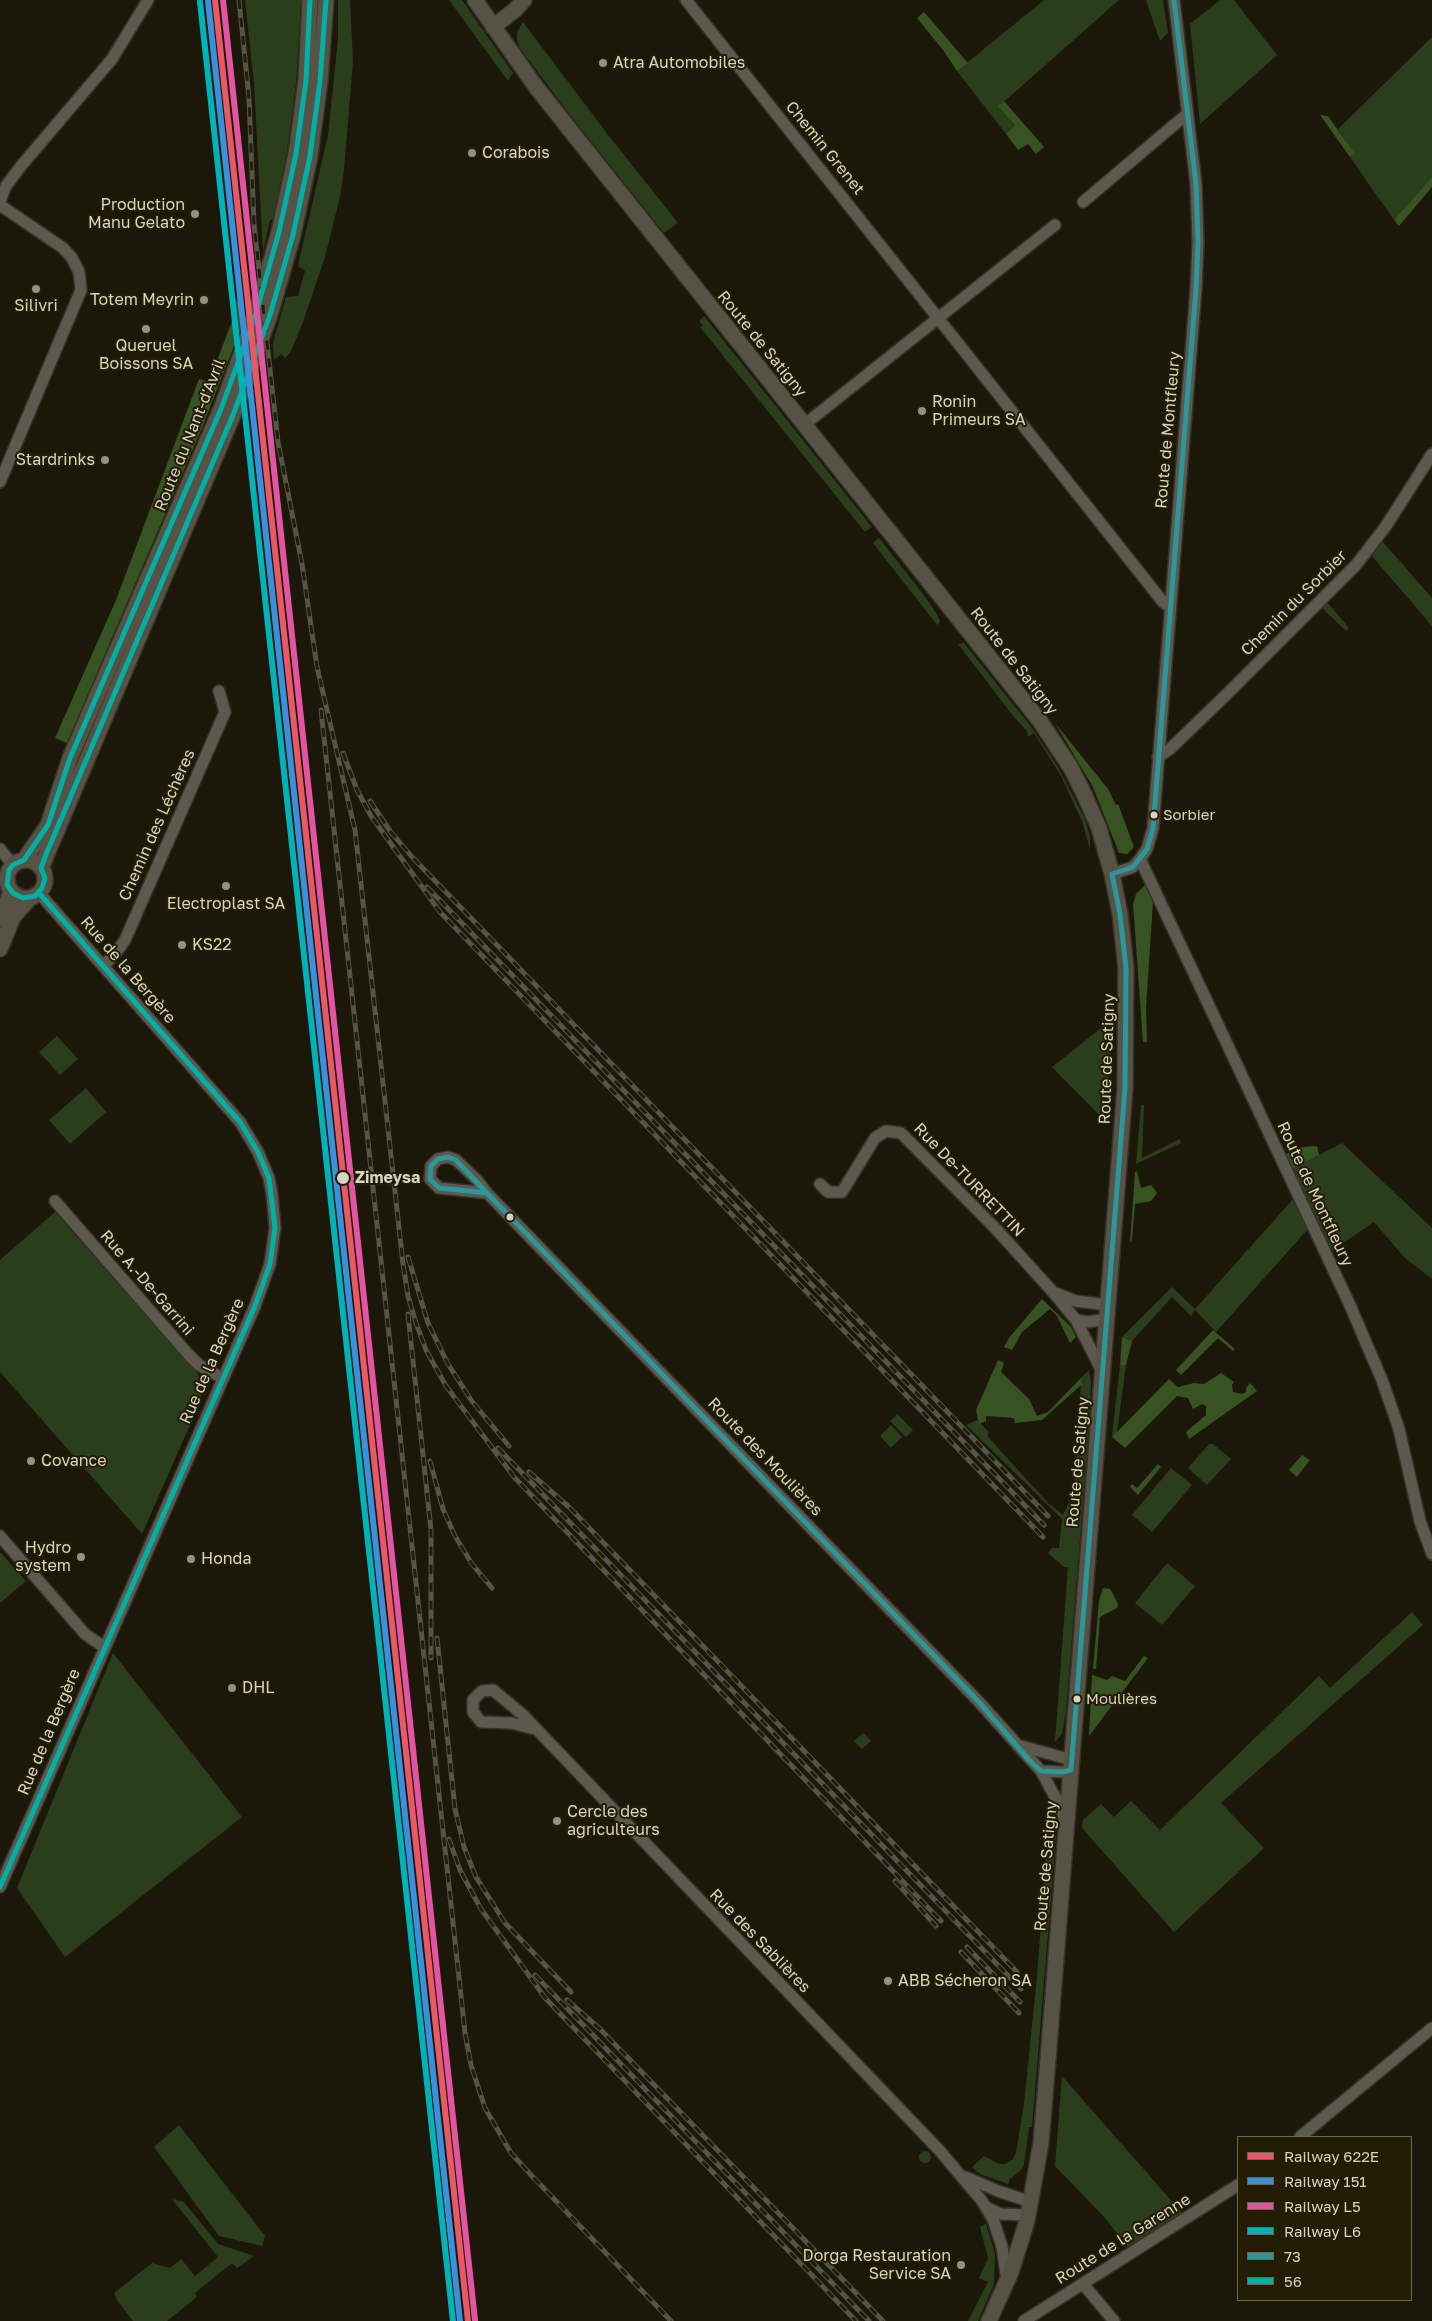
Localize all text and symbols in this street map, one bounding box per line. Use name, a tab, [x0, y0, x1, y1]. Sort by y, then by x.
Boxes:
place label: Atra Automobiles	[613, 53, 745, 73]
marker: Atra Automobiles	[597, 57, 609, 69]
street label: Chemin Grenet	[782, 97, 868, 199]
place label: Corabois	[482, 143, 550, 163]
marker: Corabois	[466, 147, 478, 159]
place label: Production Manu Gelato	[88, 195, 185, 233]
marker: Production Manu Gelato	[189, 208, 201, 220]
marker: Silivri	[30, 283, 42, 295]
street label: Route de Satigny	[713, 287, 811, 401]
place label: Totem Meyrin	[90, 290, 194, 310]
marker: Totem Meyrin	[198, 294, 210, 306]
place label: Silivri	[14, 296, 58, 316]
marker: Queruel Boissons SA	[140, 323, 152, 335]
place label: Queruel Boissons SA	[99, 336, 193, 374]
street label: Route de Montfleury	[1152, 351, 1184, 509]
street label: Route du Nant-d'Avril	[151, 356, 229, 514]
place label: Ronin Primeurs SA	[932, 392, 1026, 430]
marker: Ronin Primeurs SA	[916, 405, 928, 417]
place label: Stardrinks	[16, 450, 95, 470]
marker: Stardrinks	[99, 454, 111, 466]
street label: Chemin du Sorbier	[1237, 546, 1351, 660]
street label: Route de Satigny	[966, 604, 1062, 718]
street label: Chemin des Léchères	[115, 746, 199, 904]
place label: Sorbier	[1163, 806, 1215, 824]
marker: Sorbier	[1149, 810, 1159, 820]
marker: Electroplast SA	[220, 880, 232, 892]
place label: Electroplast SA	[167, 894, 285, 914]
street label: Rue de la Bergère	[76, 913, 180, 1027]
place label: KS22	[192, 935, 232, 955]
marker: KS22	[176, 939, 188, 951]
street label: Route de Satigny	[1095, 993, 1119, 1125]
street label: Route de Montfleury	[1273, 1118, 1357, 1270]
street label: Rue De-TURRETTIN	[910, 1119, 1028, 1241]
place label: Zimeysa	[355, 1168, 420, 1188]
marker: Zimeysa	[335, 1170, 351, 1186]
unlabelled marker	[505, 1212, 515, 1222]
street label: Rue A.-De-Garrini	[96, 1226, 198, 1340]
street label: Rue de la Bergère	[176, 1295, 248, 1427]
street label: Route des Moulières	[704, 1394, 826, 1520]
street label: Route de Satigny	[1063, 1396, 1093, 1528]
place label: Covance	[41, 1451, 107, 1471]
marker: Covance	[25, 1455, 37, 1467]
place label: Hydro system	[15, 1538, 71, 1576]
place label: Honda	[201, 1549, 251, 1569]
marker: Hydro system	[75, 1551, 87, 1563]
marker: Honda	[185, 1553, 197, 1565]
street label: Rue de la Bergère	[14, 1666, 84, 1798]
place label: DHL	[242, 1678, 274, 1698]
marker: DHL	[226, 1682, 238, 1694]
place label: Moulières	[1086, 1690, 1157, 1708]
marker: Moulières	[1072, 1694, 1082, 1704]
street label: Route de Satigny	[1031, 1800, 1061, 1932]
place label: Cercle des agriculteurs	[567, 1802, 660, 1840]
marker: Cercle des agriculteurs	[551, 1815, 563, 1827]
street label: Rue des Sablières	[706, 1885, 814, 1997]
place label: ABB Sécheron SA	[898, 1971, 1032, 1991]
marker: ABB Sécheron SA	[882, 1975, 894, 1987]
legend	[1237, 2136, 1412, 2301]
text: Railway 622E	[1284, 2147, 1379, 2165]
text: Railway 151	[1284, 2172, 1367, 2190]
street label: Route de la Garenne	[1052, 2190, 1194, 2288]
text: Railway L5	[1284, 2197, 1361, 2215]
text: Railway L6	[1284, 2222, 1361, 2240]
place label: Dorga Restauration Service SA	[803, 2246, 951, 2284]
text: 73	[1284, 2247, 1301, 2265]
marker: Dorga Restauration Service SA	[955, 2259, 967, 2271]
text: 56	[1284, 2272, 1302, 2290]

